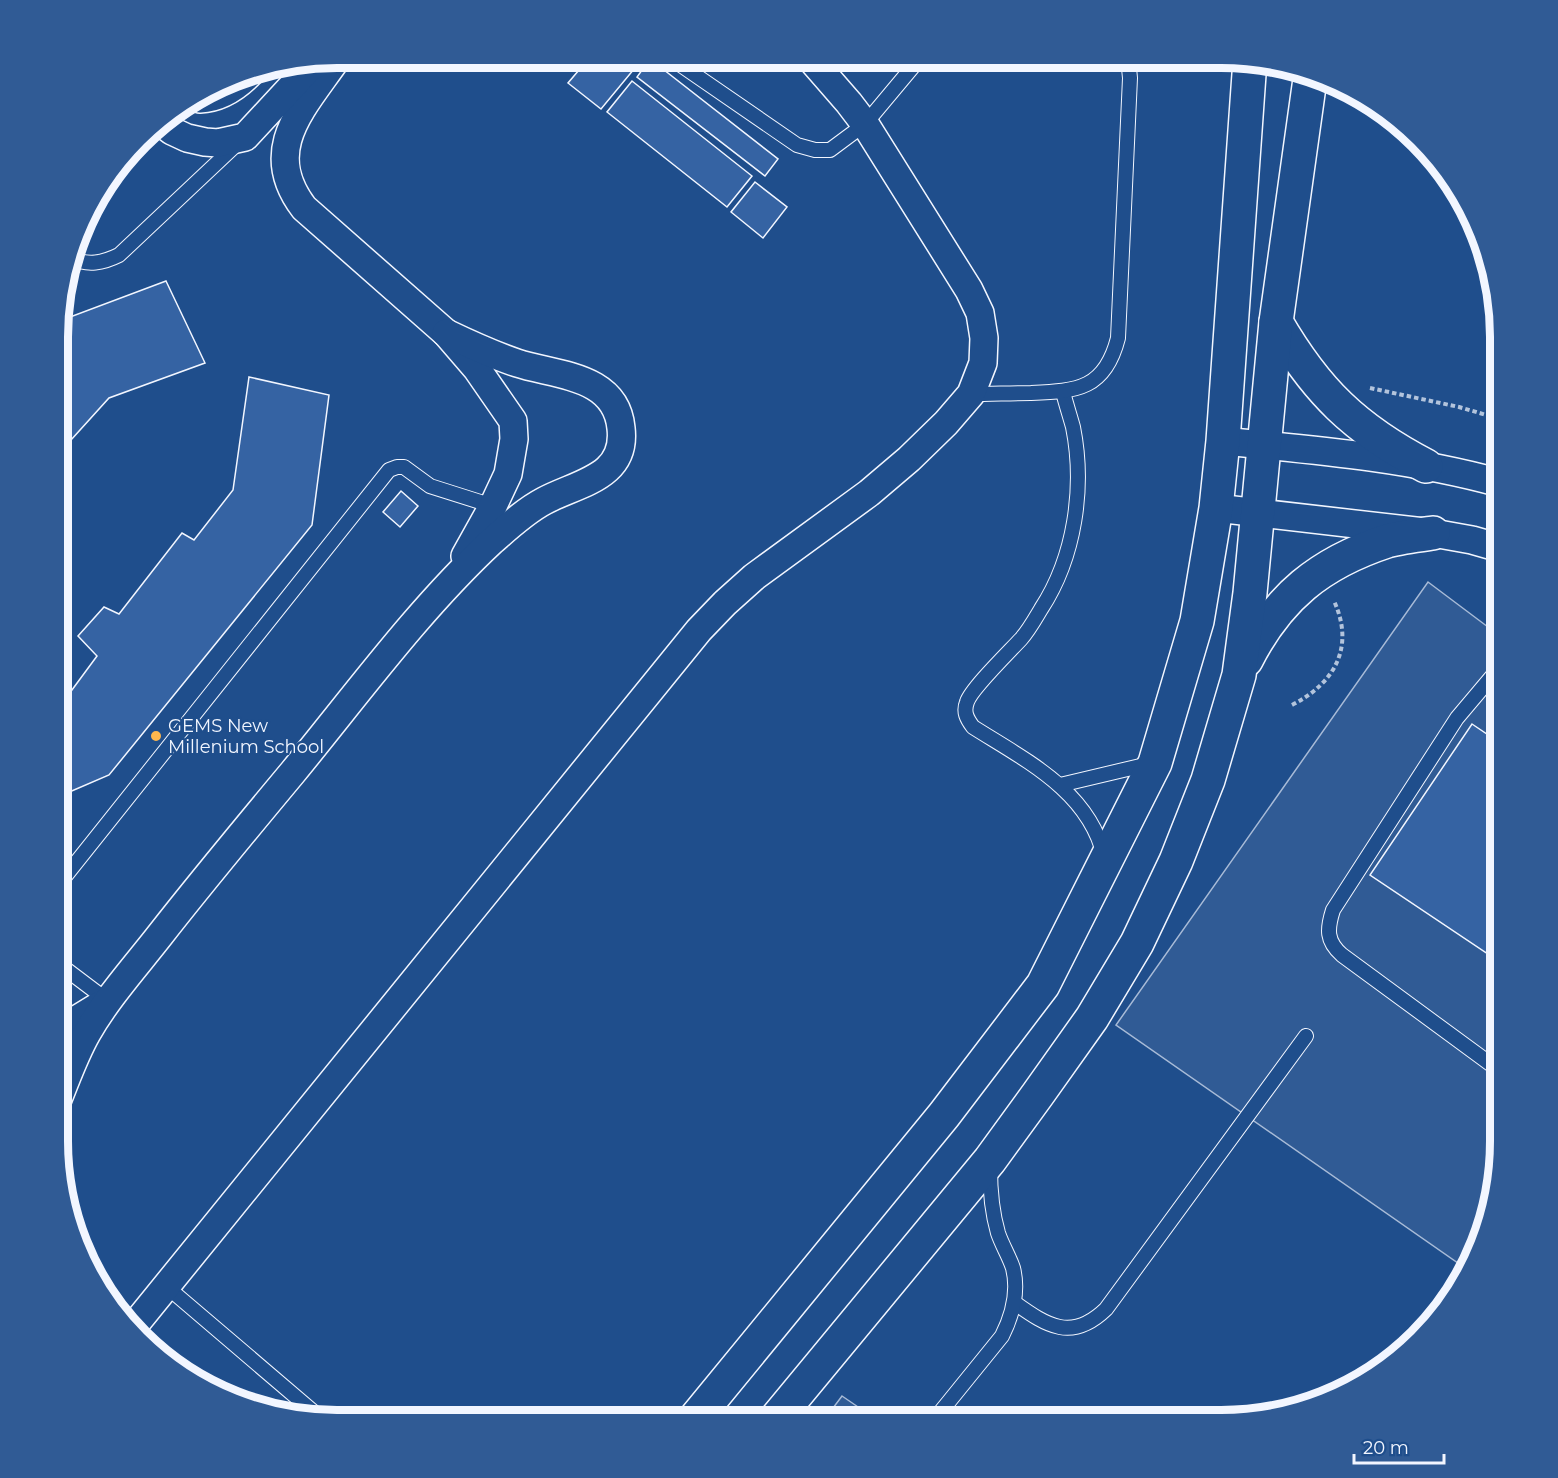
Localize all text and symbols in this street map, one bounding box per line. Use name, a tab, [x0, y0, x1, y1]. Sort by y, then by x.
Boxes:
place label: GEMS New Millenium School	[168, 715, 324, 758]
marker: GEMS New Millenium School	[149, 729, 163, 743]
scale bar	[1354, 1427, 1444, 1465]
text: 20 m	[1363, 1437, 1409, 1459]

